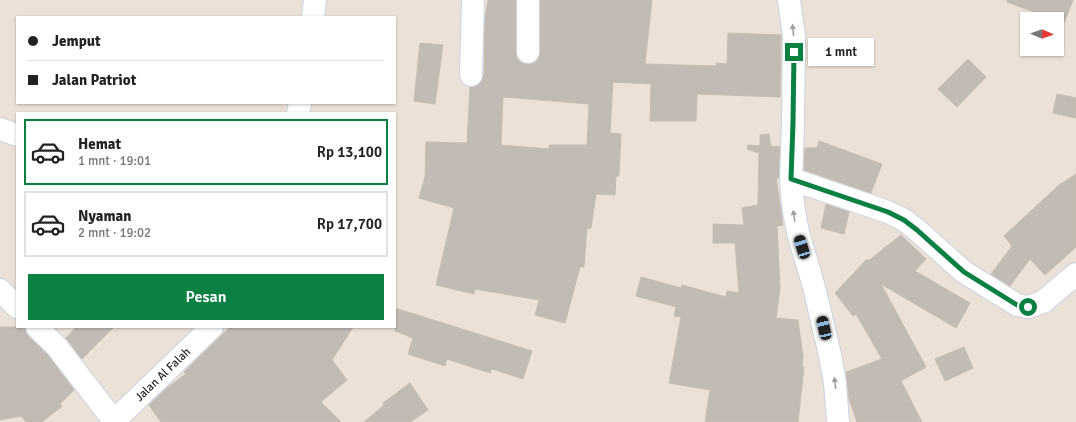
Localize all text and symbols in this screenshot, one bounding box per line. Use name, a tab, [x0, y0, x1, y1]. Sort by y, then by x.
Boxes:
north arrow	[1020, 12, 1064, 56]
map controls	[1020, 12, 1064, 56]
one-way arrow	[790, 24, 797, 36]
text: Jemput	[52, 32, 101, 50]
callout: 1 mnt	[808, 38, 874, 66]
route end	[785, 43, 803, 61]
text: 1 mnt	[825, 44, 857, 60]
text: Jalan Patriot	[52, 71, 136, 89]
icon: car	[30, 134, 66, 170]
text: Hemat	[78, 135, 121, 153]
text: Rp 13,100	[317, 143, 382, 161]
text: 1 mnt · 19:01	[78, 153, 151, 169]
icon: car	[30, 206, 66, 242]
text: Nyaman	[78, 207, 131, 225]
one-way arrow	[791, 210, 797, 222]
text: Rp 17,700	[317, 215, 382, 233]
text: 2 mnt · 19:02	[78, 225, 151, 241]
car	[793, 234, 811, 260]
button: Pesan	[28, 274, 384, 320]
route start	[1019, 298, 1037, 316]
car	[815, 315, 833, 341]
street label: Jalan Al Falah	[132, 344, 194, 404]
one-way arrow	[831, 377, 838, 389]

